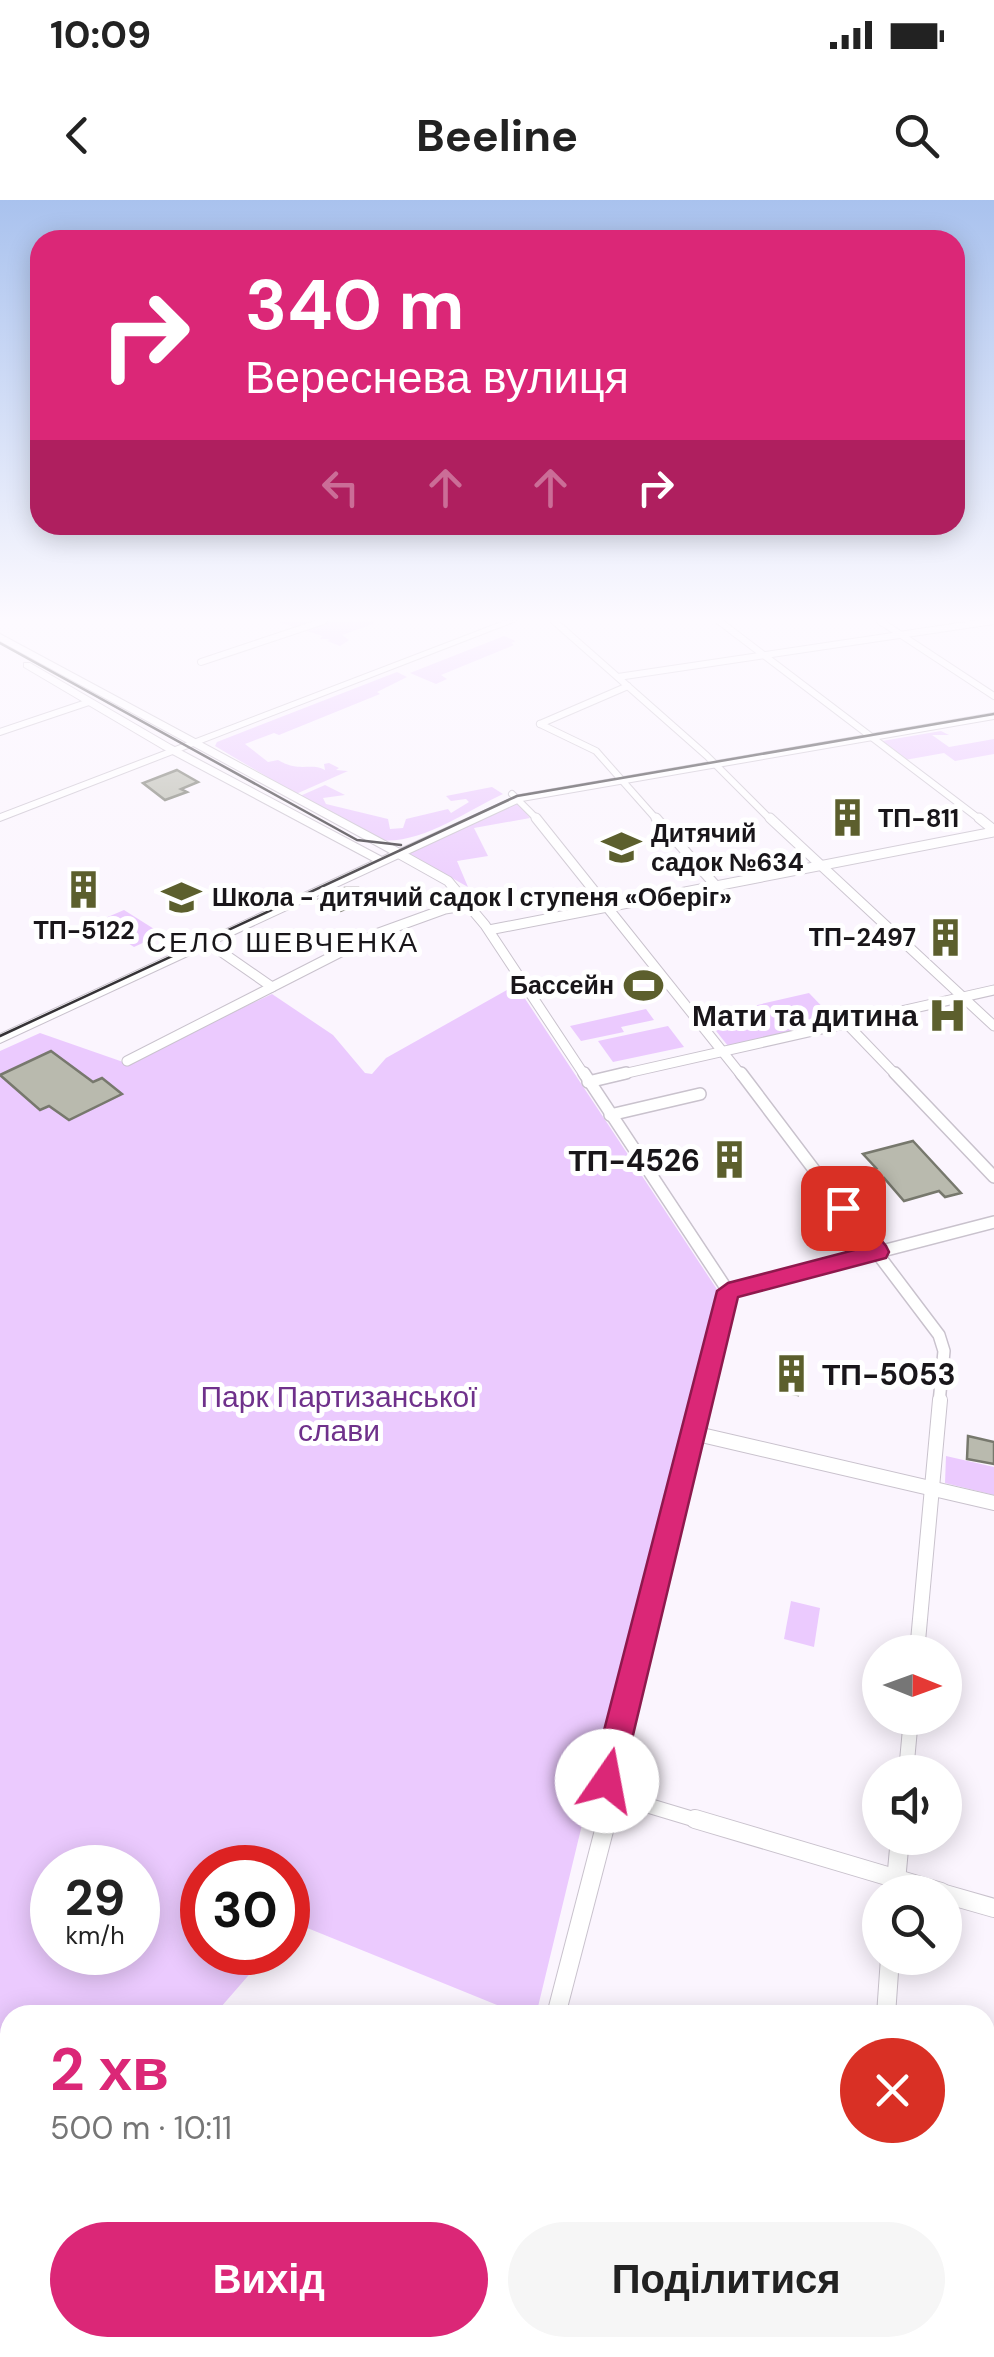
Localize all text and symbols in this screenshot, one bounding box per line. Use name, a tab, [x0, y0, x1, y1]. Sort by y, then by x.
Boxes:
text: 10:09	[50, 10, 151, 60]
text: Beeline	[416, 106, 578, 165]
icon: back	[50, 108, 105, 163]
icon: search	[889, 108, 944, 163]
text: 340 m	[245, 260, 464, 351]
icon: right	[80, 270, 210, 400]
text: Вереснева вулиця	[245, 348, 629, 407]
icon: left	[313, 460, 368, 515]
icon: ahead	[418, 460, 473, 515]
icon: ahead	[523, 460, 578, 515]
icon: right	[628, 460, 683, 515]
building icon: ТП-811	[827, 797, 869, 839]
place label: ТП-811	[878, 802, 959, 835]
place label: Дитячий садок №634	[651, 817, 804, 879]
school or university icon: Дитячий садок №634	[600, 826, 642, 868]
building icon: ТП-5122	[63, 868, 105, 910]
school or university icon: Школа - дитячий садок І ступеня «Оберіг»	[161, 876, 203, 918]
place label: Школа - дитячий садок І ступеня «Оберіг»	[212, 881, 732, 914]
place label: ТП-5122	[33, 914, 135, 947]
building icon: ТП-2497	[925, 916, 967, 958]
place label: ТП-2497	[809, 921, 916, 954]
district label: СЕЛО ШЕВЧЕНКА	[146, 924, 420, 961]
sports icon: Бассейн	[623, 964, 665, 1006]
place label: Бассейн	[510, 969, 614, 1002]
hospital icon: Мати та дитина	[927, 994, 969, 1036]
place label: Мати та дитина	[692, 996, 918, 1035]
building icon: ТП-4526	[709, 1139, 751, 1181]
place label: ТП-4526	[569, 1141, 700, 1180]
pin	[801, 1166, 886, 1251]
icon: arrive	[816, 1181, 871, 1236]
building icon: ТП-5053	[771, 1353, 813, 1395]
place label: ТП-5053	[822, 1355, 956, 1394]
park label: Парк Партизанської слави	[201, 1377, 478, 1450]
north arrow	[862, 1635, 962, 1735]
map controls	[862, 1635, 962, 1975]
position arrow	[555, 1729, 659, 1833]
button: sound	[862, 1755, 962, 1855]
speed limit sign: 30	[180, 1845, 310, 1975]
text: 29	[65, 1865, 125, 1931]
button: search	[862, 1875, 962, 1975]
text: km/h	[65, 1919, 125, 1952]
text: 2 хв	[50, 2030, 169, 2109]
button: close	[840, 2038, 945, 2143]
text: 500 m · 10:11	[50, 2107, 232, 2149]
button: Вихід	[50, 2222, 488, 2337]
button: Поділитися	[508, 2222, 945, 2337]

